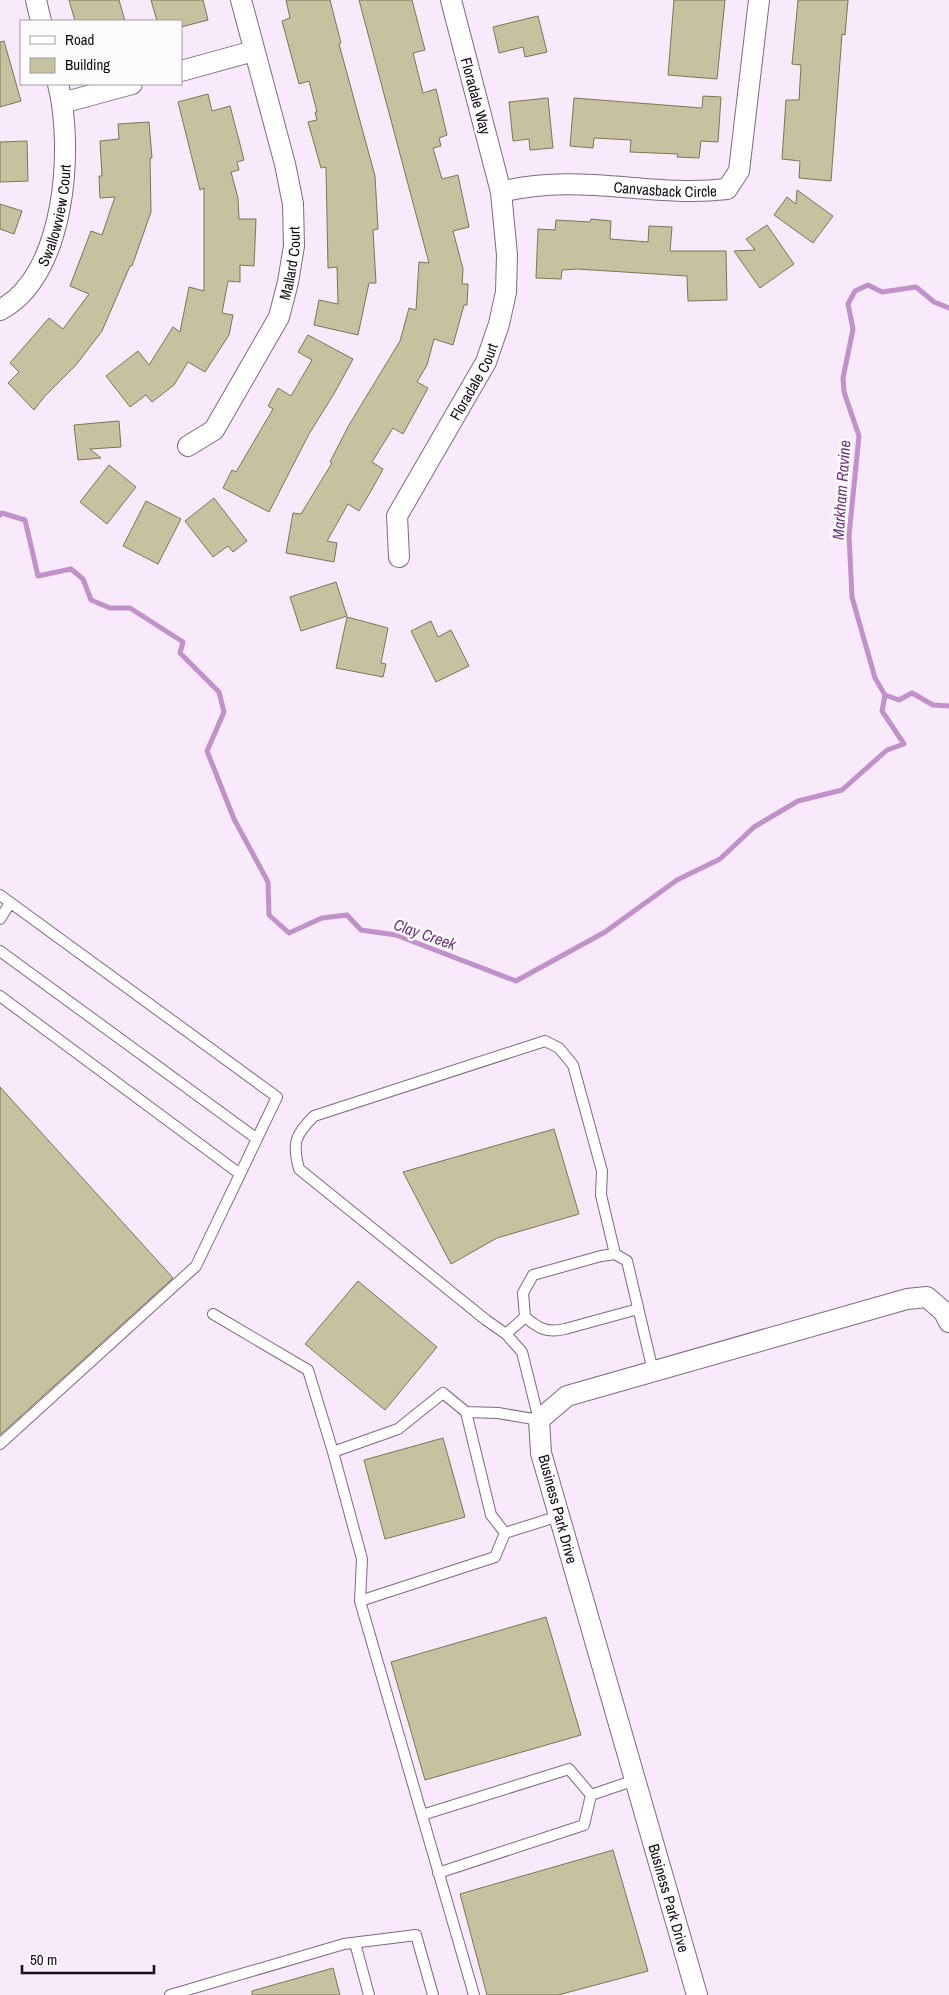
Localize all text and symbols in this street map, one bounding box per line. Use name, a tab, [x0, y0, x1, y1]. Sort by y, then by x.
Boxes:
legend	[20, 20, 182, 85]
text: Road	[65, 29, 94, 50]
text: Building	[65, 54, 110, 75]
street label: Floradale Way	[456, 55, 497, 138]
street label: Swallowview Court	[32, 163, 75, 270]
street label: Canvasback Circle	[613, 176, 718, 201]
street label: Mallard Court	[273, 226, 305, 302]
street label: Floradale Court	[444, 340, 502, 424]
water label: Markham Ravine	[827, 439, 855, 541]
water label: Clay Creek	[391, 913, 460, 955]
street label: Business Park Drive	[533, 1452, 583, 1566]
street label: Business Park Drive	[643, 1841, 695, 1955]
scale bar	[22, 1942, 155, 1974]
text: 50 m	[30, 1949, 57, 1970]

